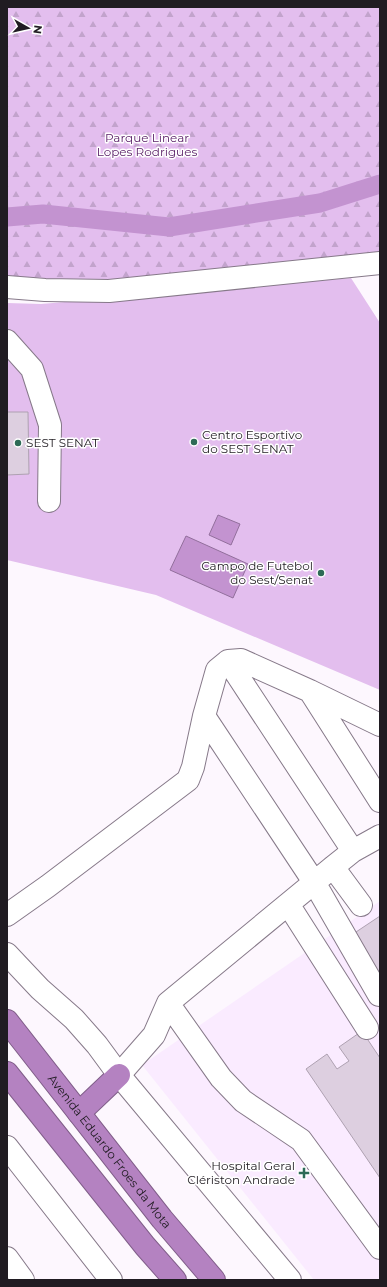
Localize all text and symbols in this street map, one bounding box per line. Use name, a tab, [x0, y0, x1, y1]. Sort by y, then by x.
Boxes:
north arrow	[8, 8, 48, 48]
text: N	[30, 24, 45, 35]
park label: Parque Linear Lopes Rodrigues	[97, 130, 197, 159]
place label: Centro Esportivo do SEST SENAT	[202, 427, 302, 456]
place label: SEST SENAT	[26, 435, 99, 450]
marker: Centro Esportivo do SEST SENAT	[189, 437, 199, 447]
marker: SEST SENAT	[13, 438, 23, 448]
place label: Campo de Futebol do Sest/Senat	[201, 558, 313, 587]
marker: Campo de Futebol do Sest/Senat	[316, 568, 326, 578]
street label: Avenida Eduardo Froes da Mota	[45, 1071, 175, 1231]
place label: Hospital Geral Clériston Andrade	[187, 1158, 295, 1187]
marker: Hospital Geral Clériston Andrade	[298, 1167, 310, 1179]

